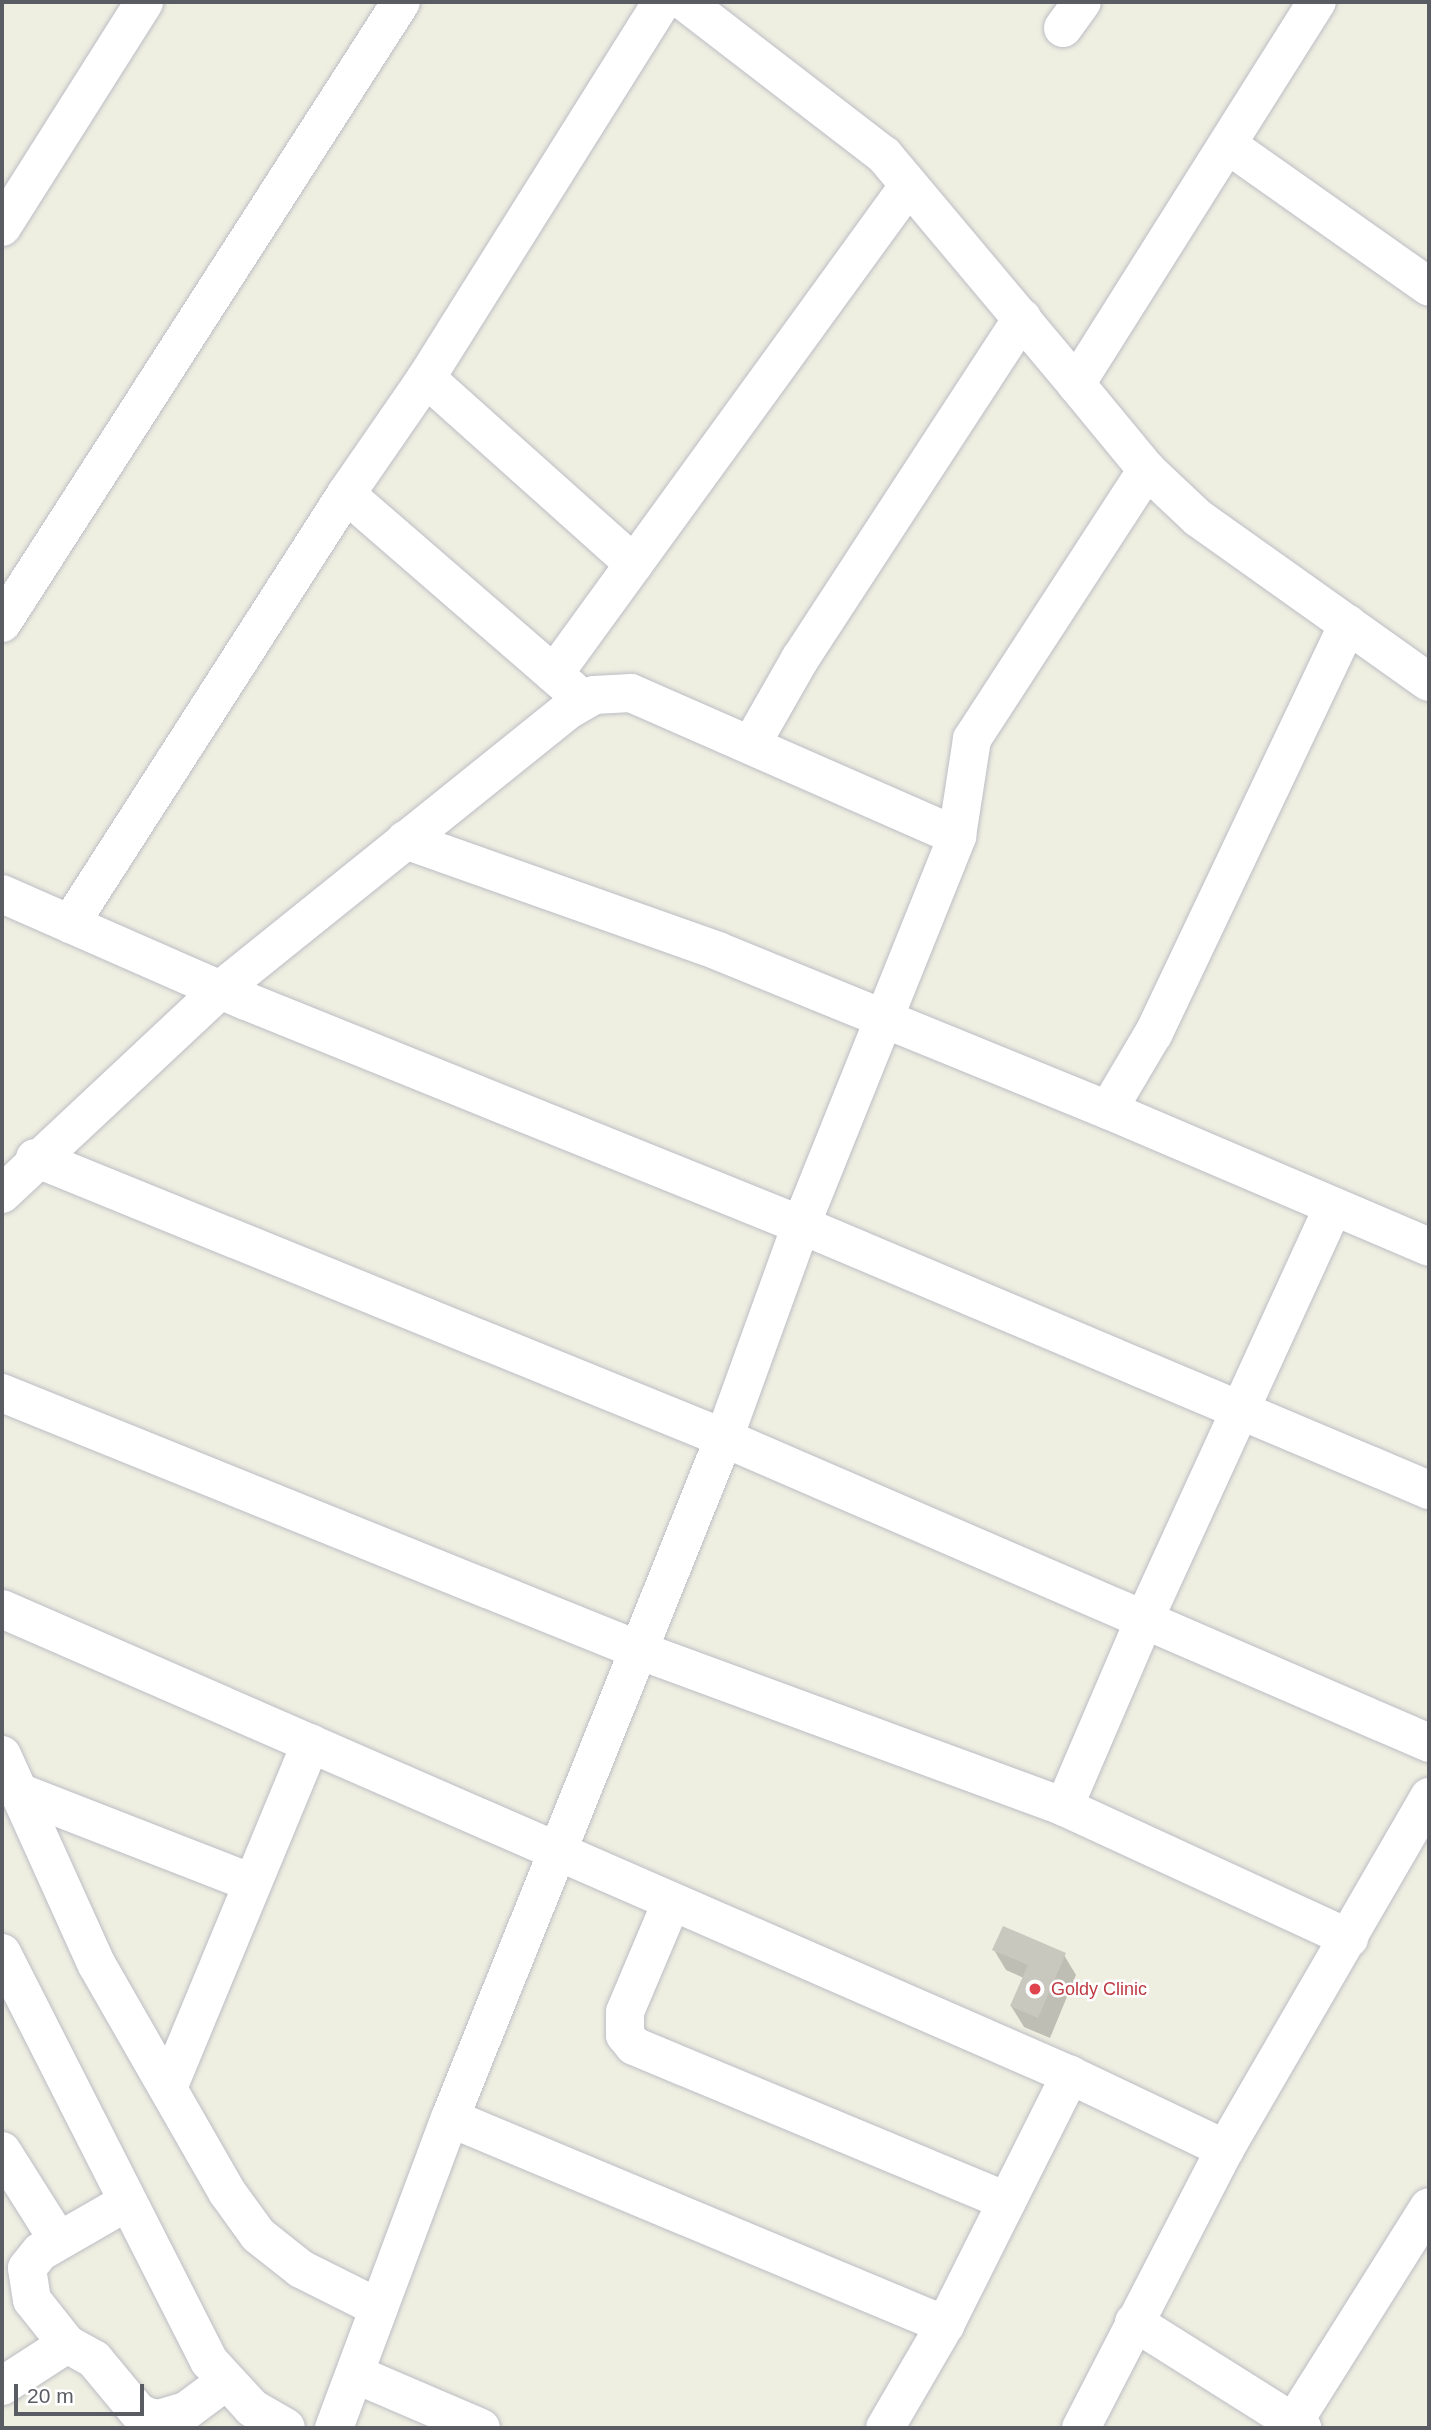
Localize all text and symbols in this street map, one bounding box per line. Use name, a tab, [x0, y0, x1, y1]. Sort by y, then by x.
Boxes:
place label: Goldy Clinic	[1051, 1978, 1147, 2000]
marker: Goldy Clinic	[1025, 1979, 1045, 1999]
scale bar	[18, 2370, 147, 2414]
text: 20 m	[27, 2384, 74, 2407]

